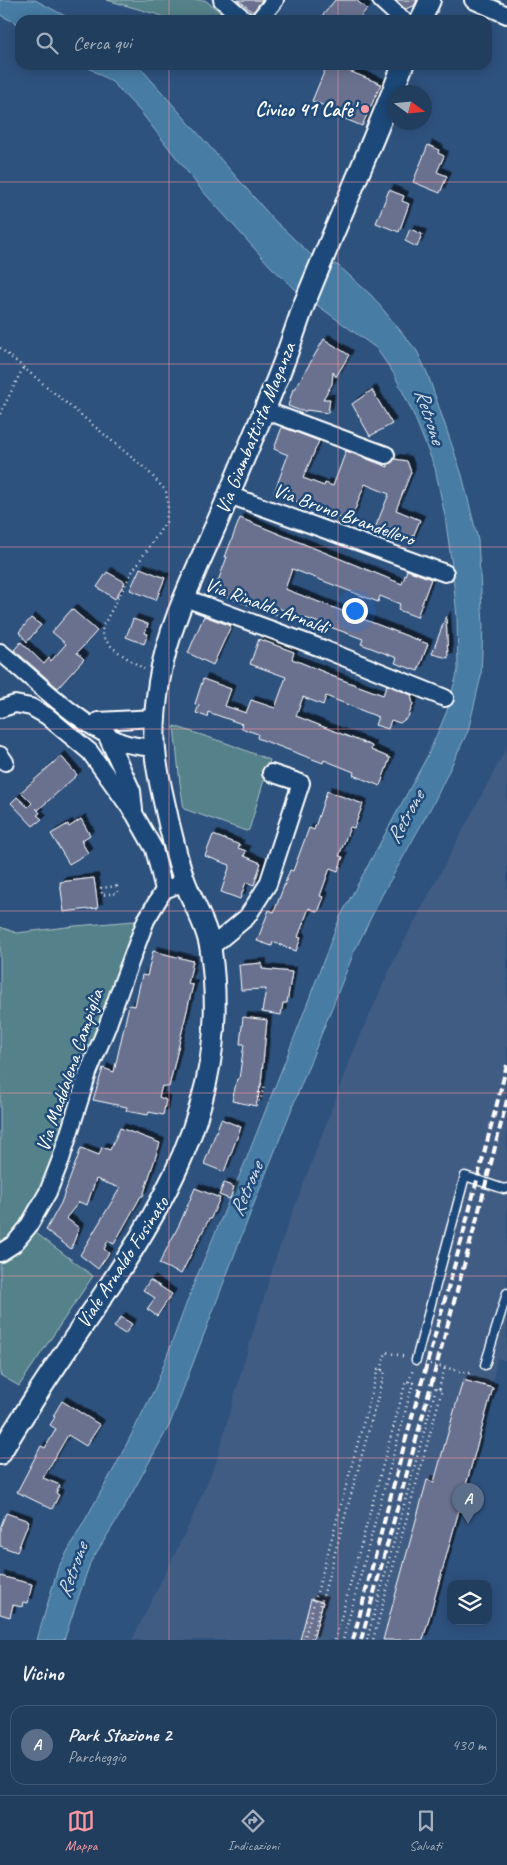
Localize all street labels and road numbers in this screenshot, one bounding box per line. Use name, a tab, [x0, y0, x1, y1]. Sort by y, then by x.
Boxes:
street label: Via Giambattista Maganza	[210, 338, 302, 517]
street label: Via Bruno Brandellero	[270, 477, 420, 552]
street label: Via Rinaldo Arnaldi	[201, 571, 334, 640]
street label: Via Maddalena Campiglia	[30, 985, 109, 1155]
street label: Viale Arnaldo Fusinato	[71, 1191, 175, 1333]

